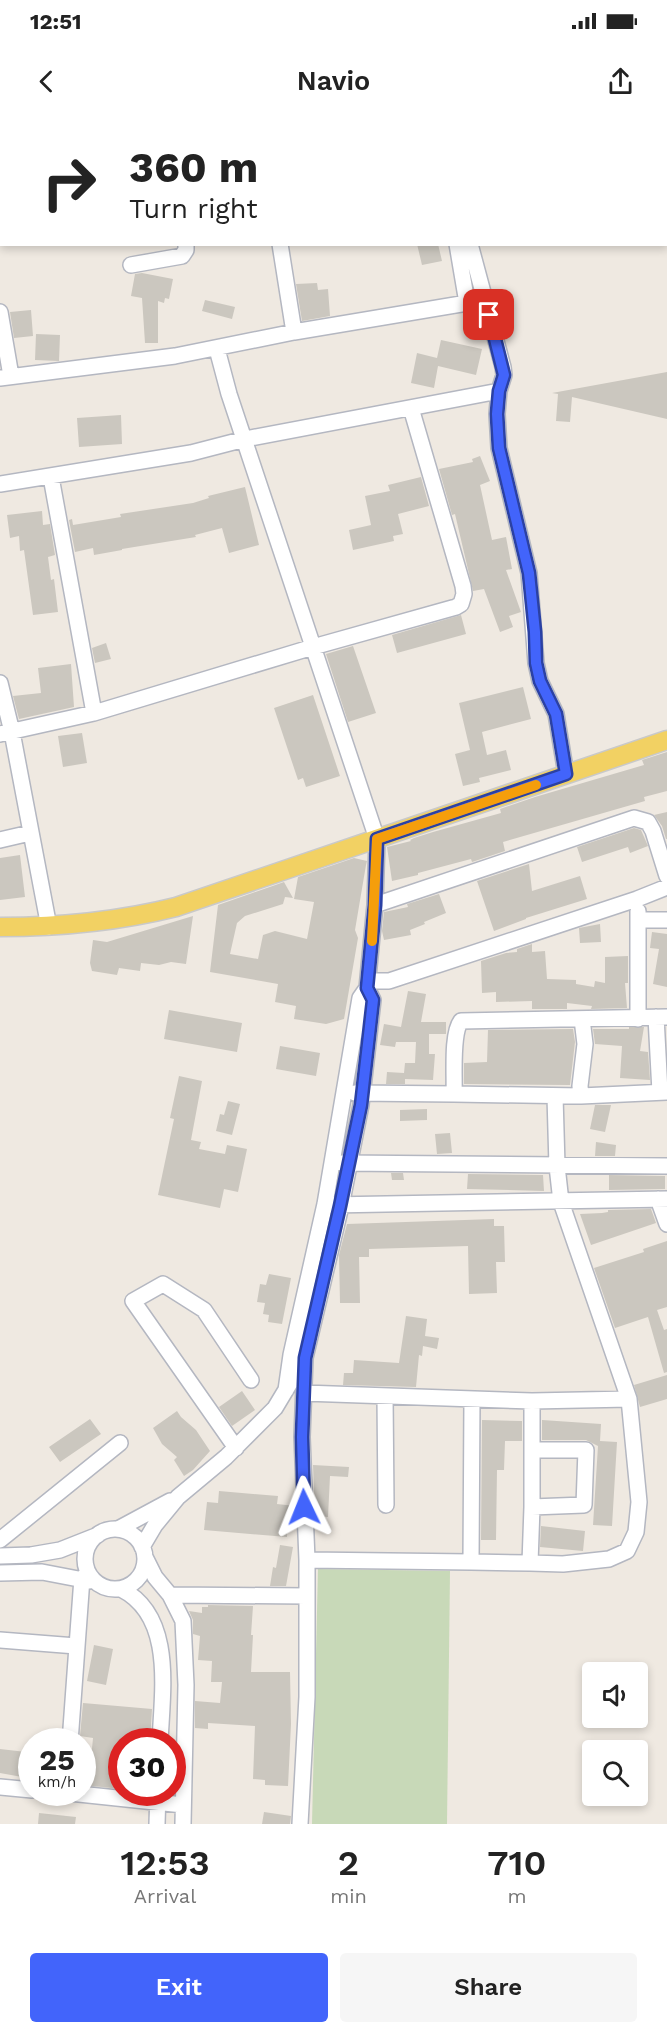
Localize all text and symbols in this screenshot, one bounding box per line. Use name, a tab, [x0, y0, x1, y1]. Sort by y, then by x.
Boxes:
text: 12:51	[30, 9, 82, 34]
icon: back	[30, 65, 63, 98]
text: Navio	[297, 65, 370, 97]
icon: share	[604, 65, 637, 98]
text: 360 m	[129, 143, 258, 192]
icon: right	[30, 144, 108, 222]
text: Turn right	[129, 193, 258, 225]
pin	[463, 289, 514, 340]
icon: arrive	[472, 298, 505, 331]
position arrow	[272, 1475, 336, 1539]
map controls	[582, 1662, 648, 1806]
button: sound	[582, 1662, 648, 1728]
speed limit sign: 30	[108, 1728, 186, 1806]
button: search	[582, 1740, 648, 1806]
text: 25	[39, 1742, 75, 1777]
text: km/h	[38, 1773, 76, 1791]
text: 12:53	[120, 1842, 210, 1884]
text: 2	[338, 1842, 359, 1884]
text: 710	[487, 1842, 547, 1884]
text: Arrival	[134, 1884, 196, 1908]
text: min	[330, 1884, 367, 1908]
text: m	[507, 1884, 526, 1908]
button: Exit	[30, 1953, 328, 2022]
button: Share	[340, 1953, 637, 2022]

